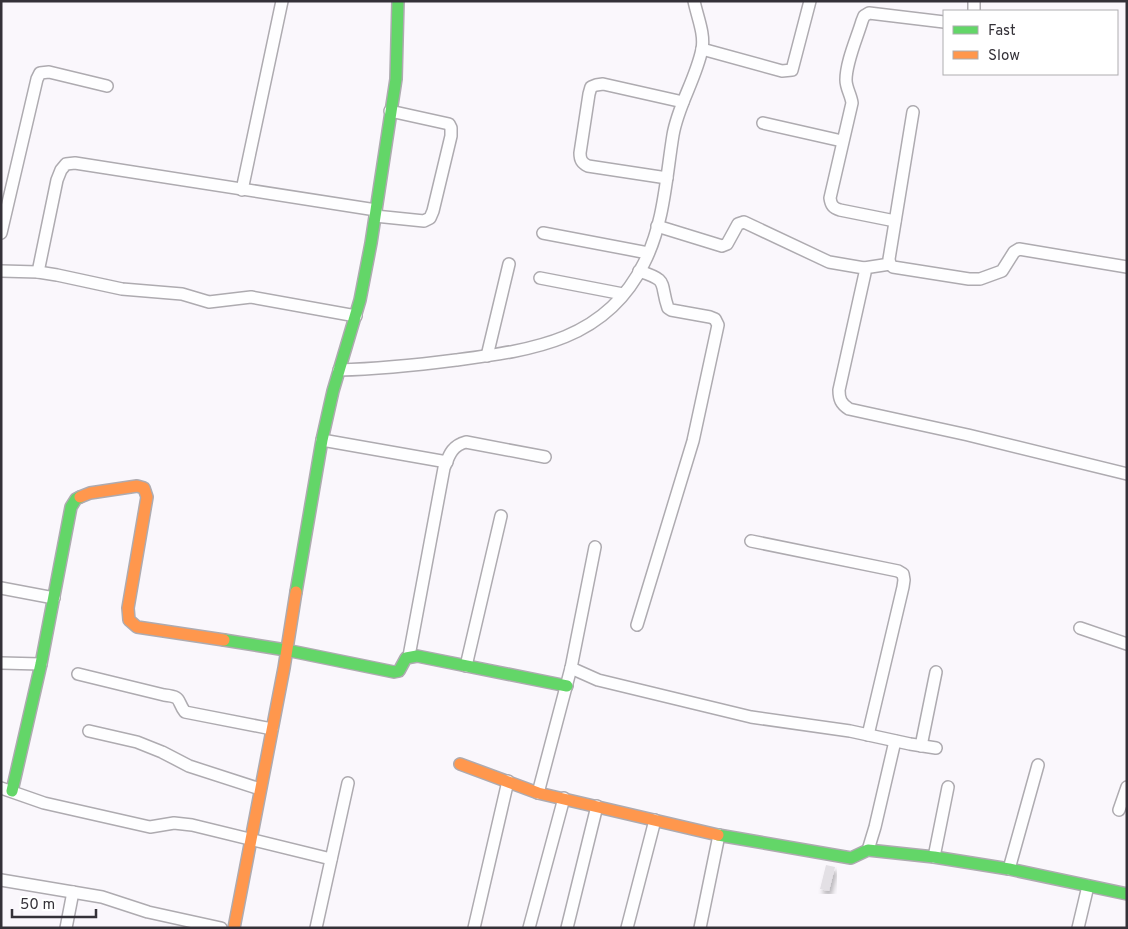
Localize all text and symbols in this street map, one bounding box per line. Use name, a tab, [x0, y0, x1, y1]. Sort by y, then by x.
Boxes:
legend	[943, 10, 1118, 75]
text: Fast	[988, 22, 1016, 41]
text: Slow	[988, 47, 1020, 66]
scale bar	[12, 886, 96, 918]
text: 50 m	[20, 896, 55, 915]

